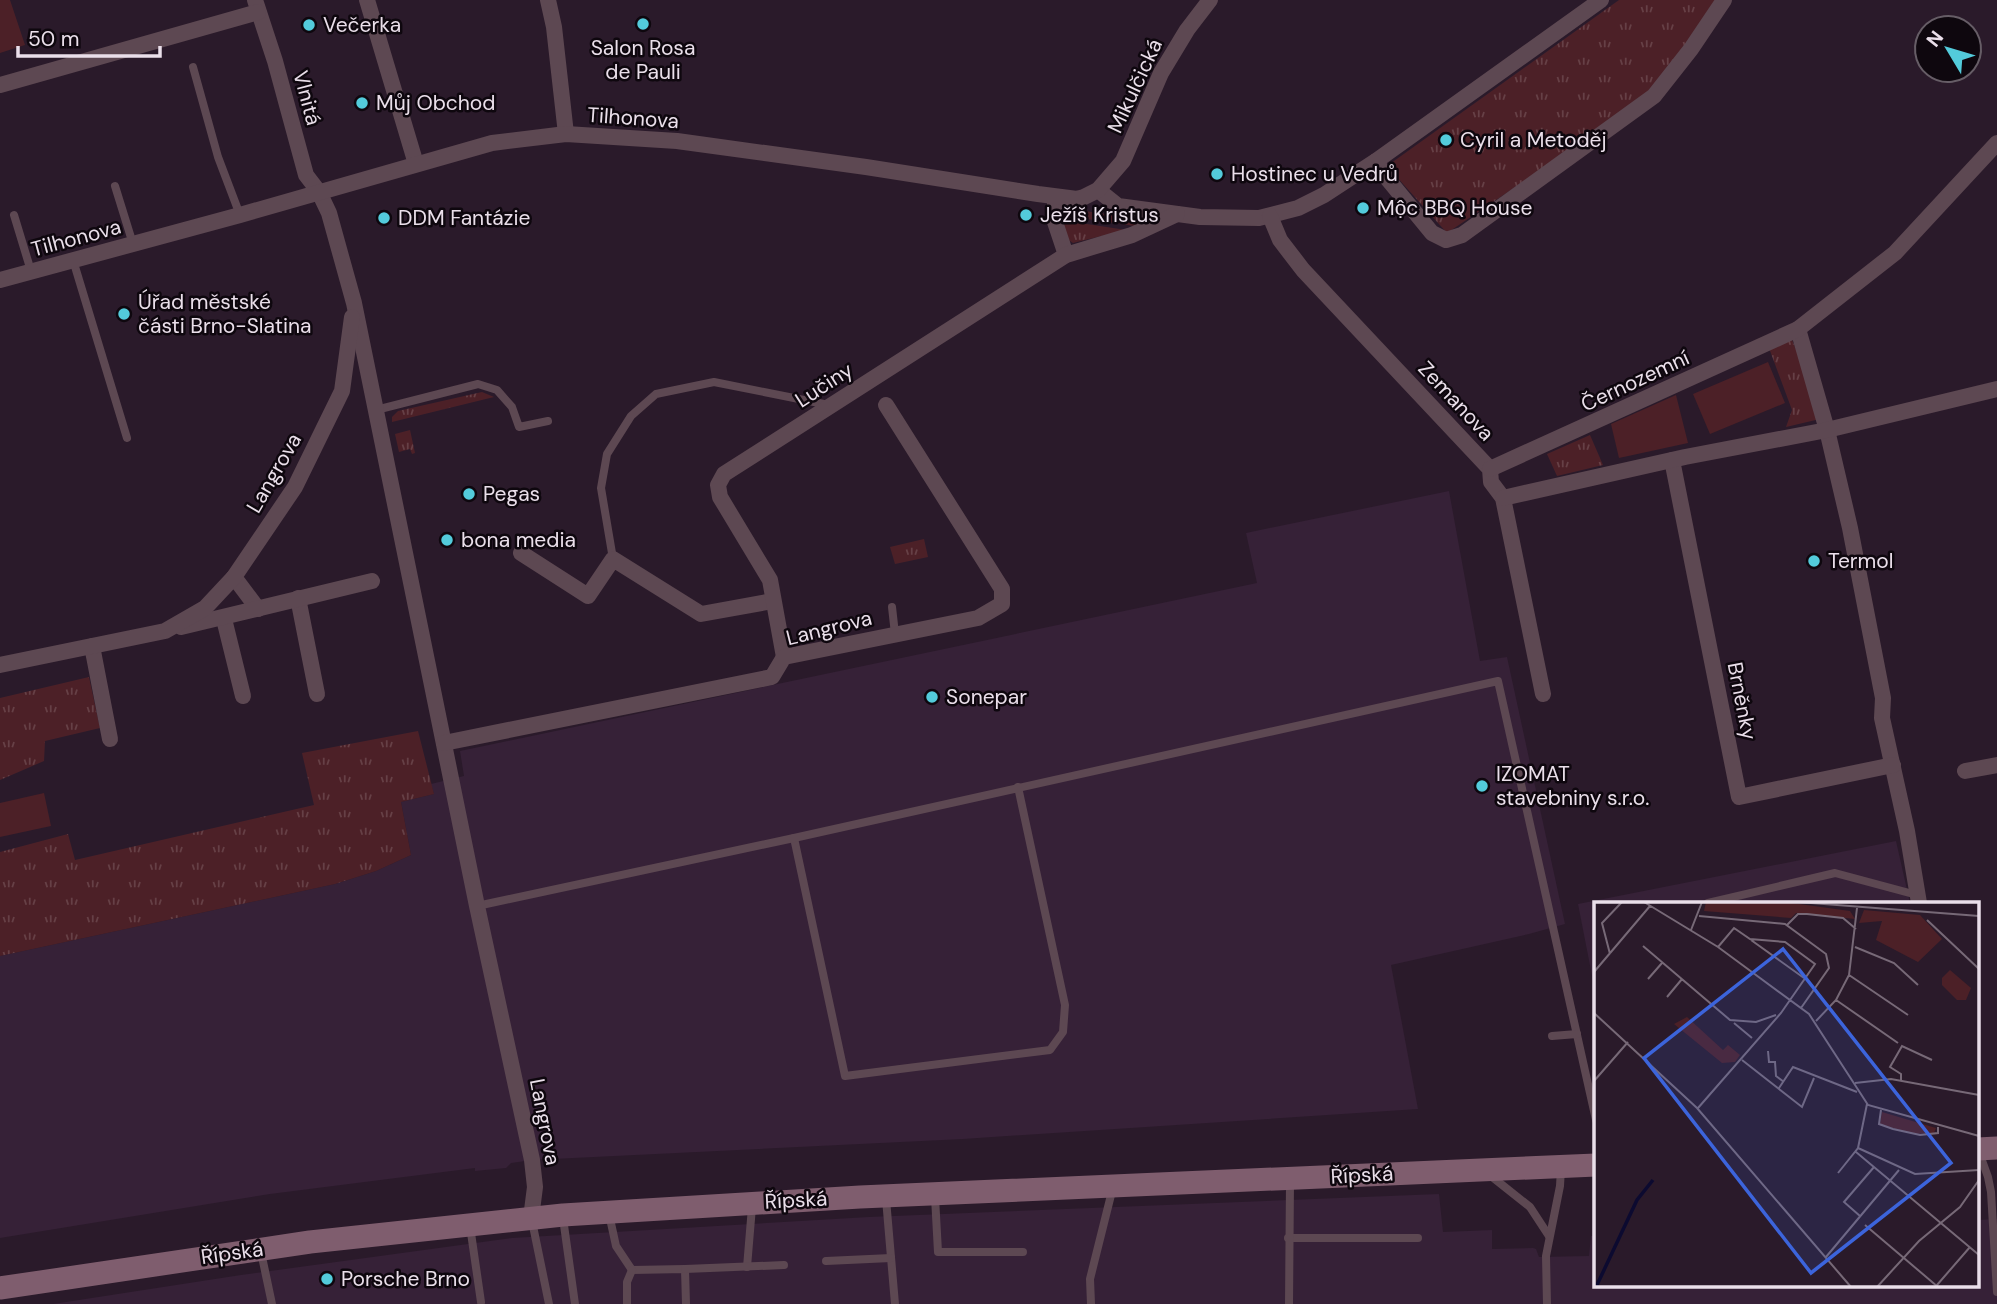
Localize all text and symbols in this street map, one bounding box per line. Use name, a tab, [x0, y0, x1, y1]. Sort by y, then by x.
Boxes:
place label: Večerka	[323, 11, 401, 39]
scale bar	[18, 14, 159, 58]
north arrow	[1913, 14, 1983, 84]
marker: Salon Rosa de Pauli	[635, 16, 651, 32]
marker: Večerka	[301, 17, 317, 33]
text: 50 m	[28, 25, 79, 53]
text: N	[1921, 26, 1949, 52]
place label: Salon Rosa de Pauli	[591, 34, 695, 86]
street label: Mikulčická	[1101, 34, 1169, 138]
street label: Vlnitá	[286, 68, 328, 128]
place label: Můj Obchod	[376, 89, 496, 117]
marker: Můj Obchod	[354, 95, 370, 111]
street label: Tilhonova	[586, 101, 680, 135]
place label: Cyril a Metoděj	[1460, 126, 1607, 154]
marker: Cyril a Metoděj	[1438, 132, 1454, 148]
place label: Hostinec u Vedrů	[1231, 160, 1398, 188]
marker: Hostinec u Vedrů	[1209, 166, 1225, 182]
place label: Mộc BBQ House	[1377, 194, 1532, 222]
marker: Mộc BBQ House	[1355, 200, 1371, 216]
place label: Ježíš Kristus	[1040, 201, 1159, 229]
place label: DDM Fantázie	[398, 204, 530, 232]
marker: Ježíš Kristus	[1018, 207, 1034, 223]
marker: DDM Fantázie	[376, 210, 392, 226]
street label: Tilhonova	[28, 213, 124, 263]
place label: Úřad městské části Brno-Slatina	[138, 288, 311, 340]
marker: Úřad městské části Brno-Slatina	[116, 306, 132, 322]
street label: Černozemní	[1576, 344, 1694, 418]
street label: Zemanova	[1412, 355, 1500, 447]
street label: Lučiny	[790, 356, 859, 414]
street label: Langrova	[240, 428, 308, 518]
place label: Pegas	[483, 480, 540, 508]
marker: Pegas	[461, 486, 477, 502]
place label: bona media	[461, 526, 576, 554]
marker: bona media	[439, 532, 455, 548]
place label: Termol	[1828, 547, 1893, 575]
marker: Termol	[1806, 553, 1822, 569]
street label: Langrova	[783, 604, 875, 652]
street label: Brněnky	[1721, 660, 1763, 743]
place label: Sonepar	[946, 683, 1027, 711]
marker: Sonepar	[924, 689, 940, 705]
place label: IZOMAT stavebniny s.r.o.	[1496, 760, 1649, 812]
marker: IZOMAT stavebniny s.r.o.	[1474, 778, 1490, 794]
inset map	[1594, 902, 1980, 1286]
street label: Langrova	[523, 1076, 567, 1168]
street label: Řípská	[1330, 1159, 1394, 1191]
street label: Řípská	[764, 1184, 828, 1216]
street label: Řípská	[199, 1235, 265, 1271]
place label: Porsche Brno	[341, 1265, 470, 1293]
marker: Porsche Brno	[319, 1271, 335, 1287]

